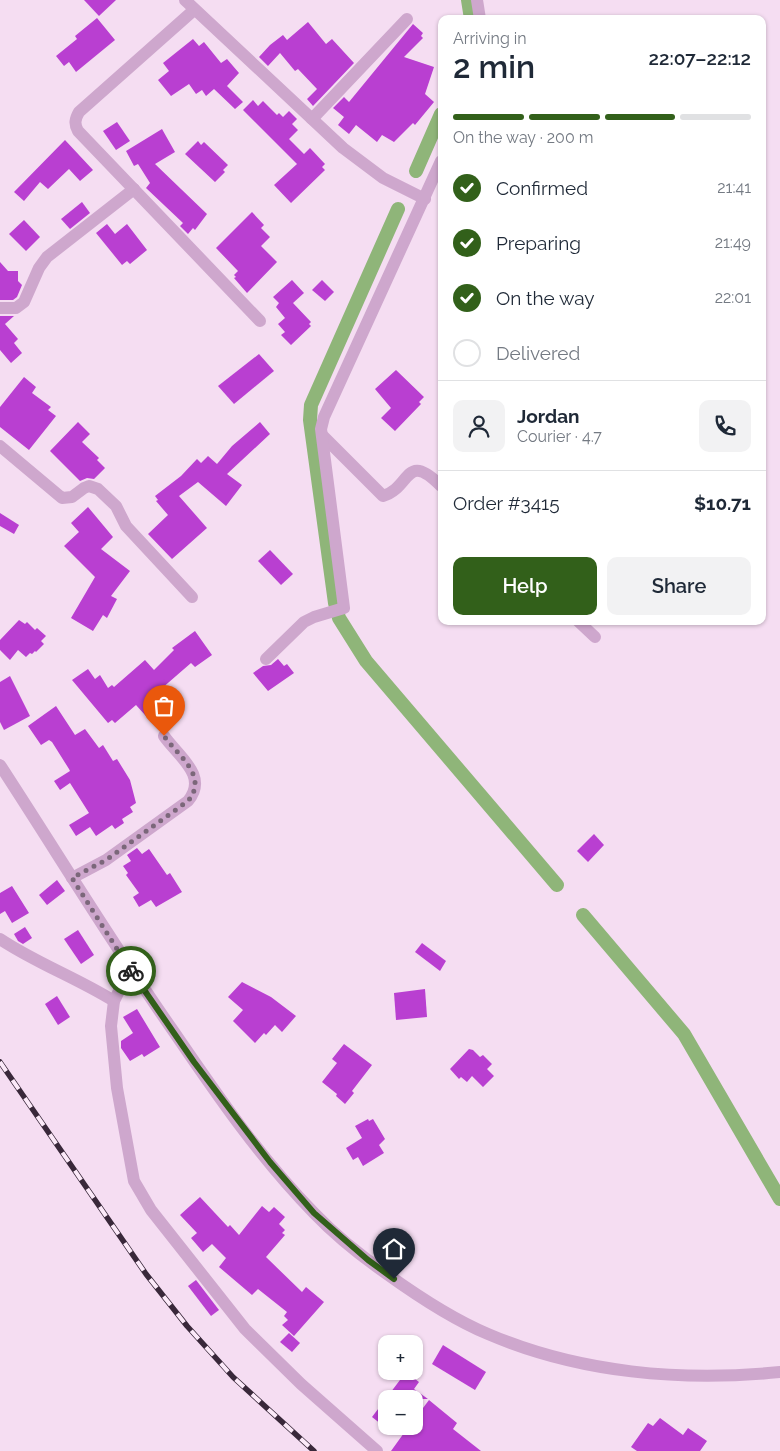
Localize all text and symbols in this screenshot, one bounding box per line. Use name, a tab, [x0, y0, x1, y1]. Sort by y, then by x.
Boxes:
text: Arriving in	[453, 29, 527, 48]
text: 22:07–22:12	[649, 47, 751, 69]
text: 2 min	[453, 48, 535, 85]
text: On the way · 200 m	[453, 128, 593, 147]
icon: check	[453, 174, 481, 202]
text: Confirmed	[496, 177, 588, 199]
text: 21:41	[717, 178, 751, 197]
icon: check	[453, 229, 481, 257]
text: Preparing	[496, 232, 581, 254]
text: 21:49	[715, 233, 751, 252]
icon: check	[453, 284, 481, 312]
text: On the way	[496, 287, 595, 309]
text: 22:01	[715, 288, 751, 307]
text: Delivered	[496, 342, 580, 364]
button: person	[453, 400, 505, 452]
button: phone	[699, 400, 751, 452]
text: Jordan	[517, 405, 580, 427]
text: Courier · 4.7	[517, 427, 602, 446]
text: Order #3415	[453, 492, 560, 514]
text: $10.71	[694, 492, 751, 514]
button: Help	[453, 557, 597, 615]
button: Share	[607, 557, 751, 615]
pin	[143, 685, 185, 736]
icon: bag	[150, 692, 178, 720]
courier	[106, 946, 156, 996]
icon: bike	[117, 957, 145, 985]
pin	[373, 1228, 415, 1279]
icon: home	[380, 1235, 408, 1263]
map controls	[378, 1335, 423, 1435]
button: +	[378, 1335, 423, 1380]
button: −	[378, 1390, 423, 1435]

